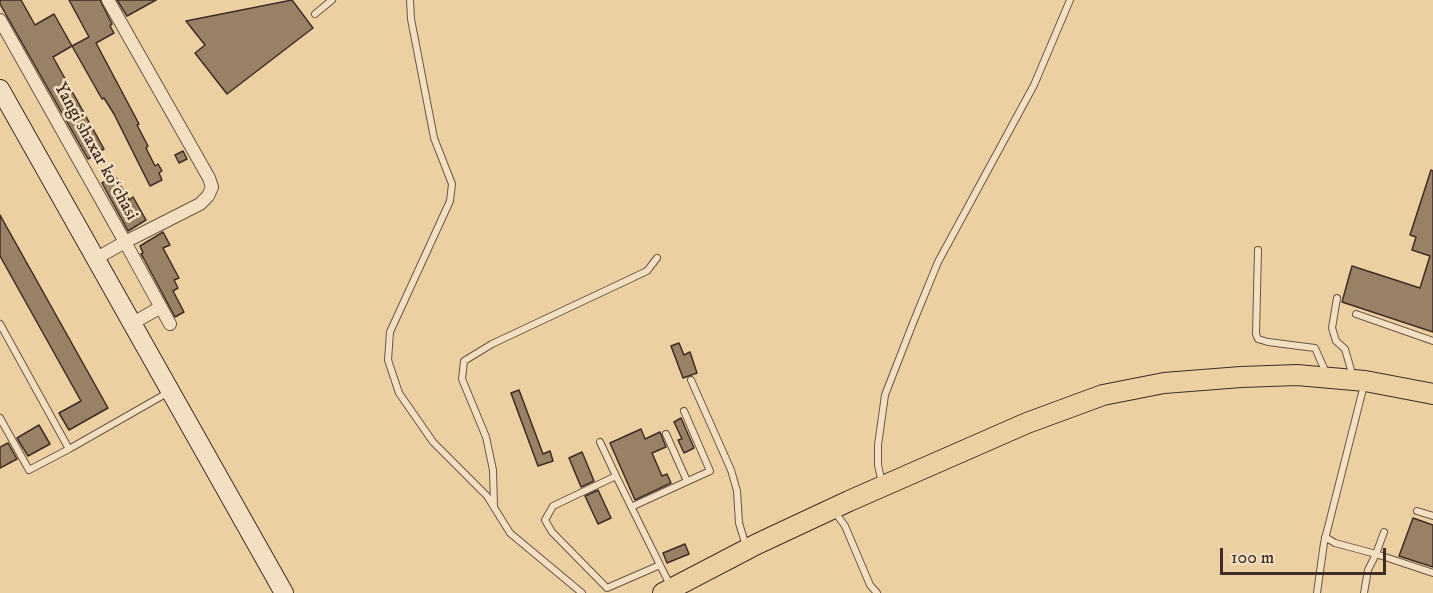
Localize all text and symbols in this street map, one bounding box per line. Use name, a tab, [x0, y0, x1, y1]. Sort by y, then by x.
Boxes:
street label: Yangi shaxar koʻchasi	[48, 80, 142, 224]
scale bar	[1223, 536, 1390, 574]
text: 100 m	[1231, 547, 1274, 569]

